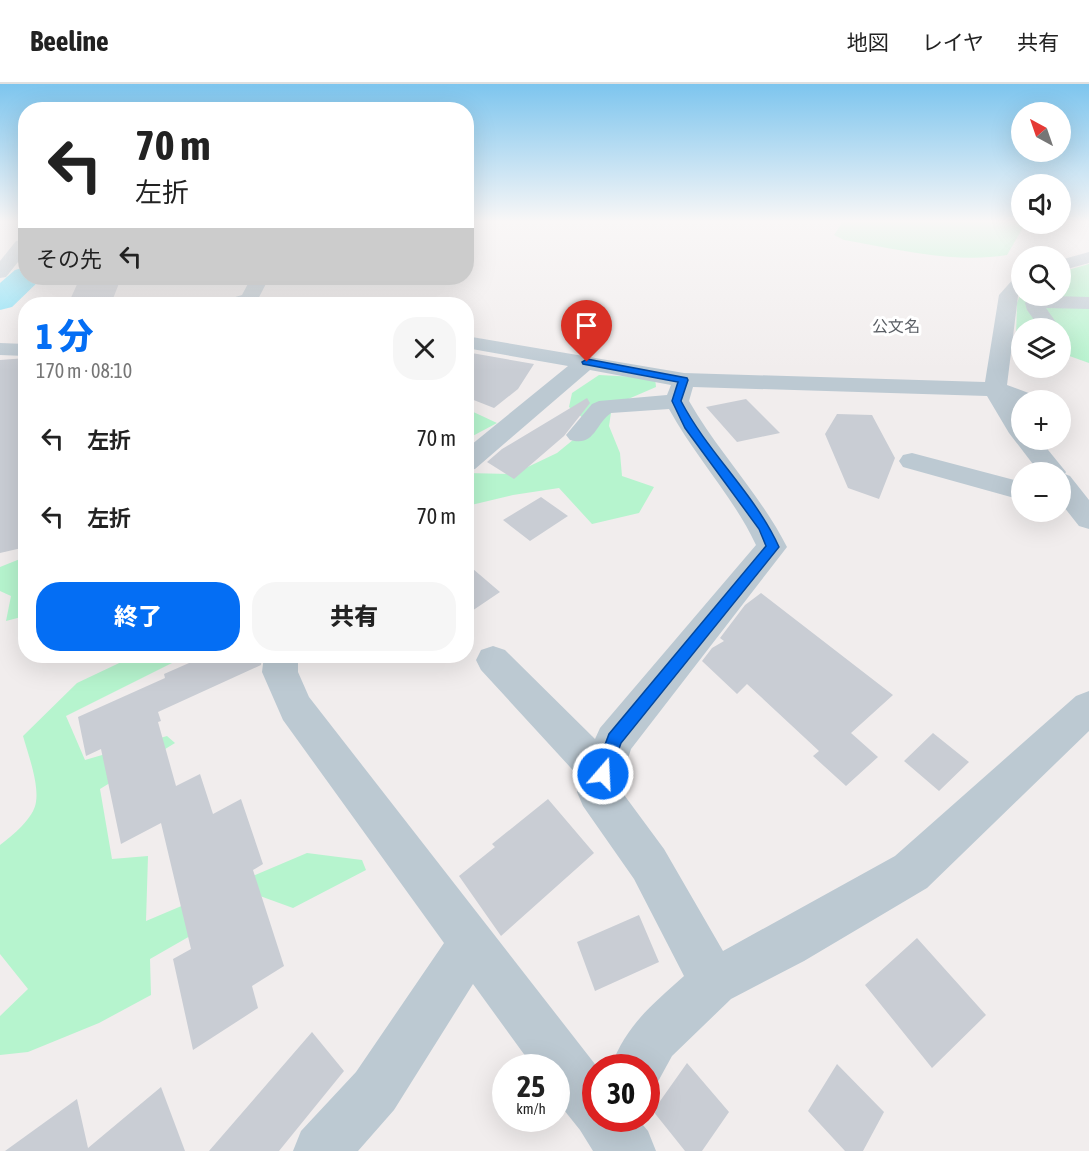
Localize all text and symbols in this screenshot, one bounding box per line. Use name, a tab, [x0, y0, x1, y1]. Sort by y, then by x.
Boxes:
text: Beeline	[30, 25, 109, 57]
text: 地図	[847, 30, 889, 54]
text: レイヤ	[922, 30, 984, 54]
text: 共有	[1017, 30, 1059, 54]
north arrow	[1011, 102, 1071, 162]
map controls	[1011, 102, 1071, 522]
text: 70 m	[135, 121, 210, 169]
icon: left	[36, 126, 114, 204]
button: sound	[1011, 174, 1071, 234]
text: 左折	[135, 177, 189, 208]
icon: left	[114, 240, 147, 273]
text: その先	[36, 246, 102, 272]
button: search	[1011, 246, 1071, 306]
pin	[561, 300, 612, 362]
icon: arrive	[570, 309, 603, 342]
text: 1 分	[36, 315, 94, 357]
button: close	[393, 317, 456, 380]
district label: 公文名	[872, 317, 920, 335]
button: layers	[1011, 318, 1071, 378]
text: 170 m · 08:10	[36, 359, 132, 382]
button: +	[1011, 390, 1071, 450]
icon: left	[36, 422, 69, 455]
text: 70 m	[416, 425, 456, 451]
text: 左折	[87, 427, 131, 453]
button: −	[1011, 462, 1071, 522]
icon: left	[36, 500, 69, 533]
text: 70 m	[416, 503, 456, 529]
text: 左折	[87, 505, 131, 531]
button: 終了	[36, 582, 240, 651]
button: 共有	[252, 582, 456, 651]
position arrow	[571, 742, 635, 806]
speed limit sign: 30	[582, 1054, 660, 1132]
text: 25	[517, 1069, 545, 1103]
text: km/h	[516, 1100, 546, 1117]

